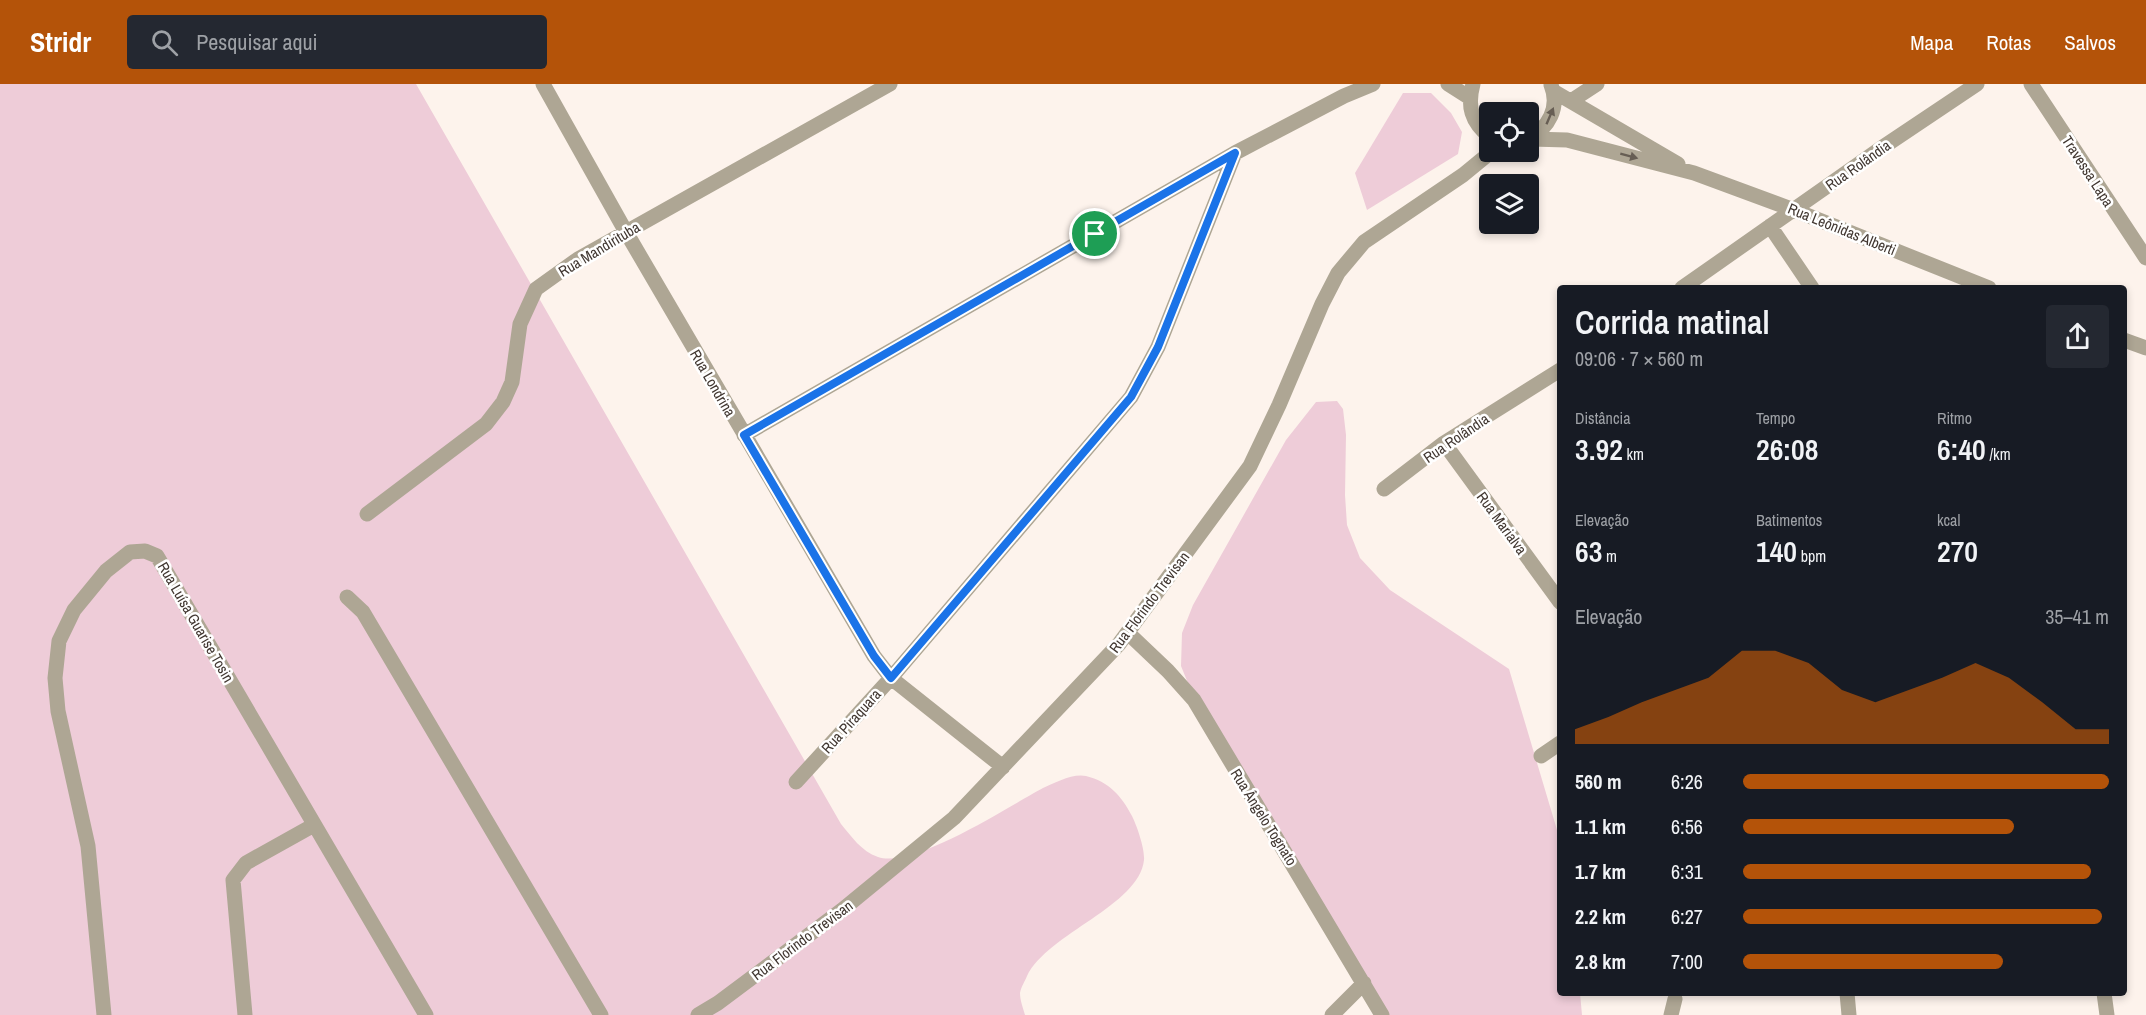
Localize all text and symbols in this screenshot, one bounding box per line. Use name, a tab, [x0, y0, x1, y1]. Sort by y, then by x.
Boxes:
search box	[127, 15, 547, 69]
text: Stridr	[30, 23, 91, 61]
icon: search	[148, 26, 181, 59]
text: Pesquisar aqui	[196, 27, 318, 57]
text: Mapa	[1910, 28, 1953, 57]
text: Rotas	[1986, 28, 2031, 57]
text: Salvos	[2064, 28, 2116, 57]
map controls	[1479, 102, 1539, 234]
button: locate	[1479, 102, 1539, 162]
one-way arrow	[1545, 106, 1555, 124]
street label: Travessa Lapa	[2057, 131, 2119, 211]
street label: Rua Rolândia	[1821, 135, 1895, 195]
one-way arrow	[1620, 152, 1638, 161]
button: layers	[1479, 174, 1539, 234]
street label: Rua Leônidas Alberti	[1785, 198, 1899, 260]
pin	[1069, 208, 1120, 259]
street label: Rua Mandirituba	[554, 216, 644, 282]
icon: arrive	[1078, 217, 1111, 250]
text: Corrida matinal	[1575, 300, 1769, 344]
button: share	[2046, 305, 2109, 368]
street label: Rua Londrina	[685, 345, 741, 421]
text: 09:06 · 7 × 560 m	[1575, 345, 1703, 372]
text: Distância	[1575, 407, 1630, 429]
text: Tempo	[1756, 407, 1795, 429]
text: Ritmo	[1937, 407, 1972, 429]
street label: Rua Rolândia	[1419, 408, 1493, 468]
text: 3.92	[1575, 429, 1623, 469]
text: 26:08	[1756, 429, 1818, 469]
text: 6:40	[1937, 429, 1986, 469]
text: km	[1623, 443, 1644, 465]
text: /km	[1986, 443, 2011, 465]
street label: Rua Marialva	[1472, 487, 1532, 559]
text: Elevação	[1575, 509, 1629, 531]
text: Batimentos	[1756, 509, 1822, 531]
text: kcal	[1937, 509, 1960, 531]
text: 63	[1575, 531, 1602, 571]
text: 140	[1756, 531, 1797, 571]
text: 270	[1937, 531, 1978, 571]
text: m	[1602, 545, 1617, 567]
text: bpm	[1797, 545, 1826, 567]
street label: Rua Florindo Trevisan	[1104, 547, 1194, 657]
street label: Rua Luísa Guarise Tosin	[153, 558, 239, 686]
text: Elevação	[1575, 603, 1642, 630]
text: 35–41 m	[2045, 603, 2109, 630]
street label: Rua Piraquara	[816, 684, 886, 758]
street label: Rua Ângelo Tognato	[1226, 765, 1302, 870]
text: 560 m	[1575, 768, 1622, 795]
text: 6:26	[1671, 768, 1703, 795]
text: 1.1 km	[1575, 813, 1626, 840]
text: 6:56	[1671, 813, 1703, 840]
text: 1.7 km	[1575, 858, 1626, 885]
text: 6:31	[1671, 858, 1703, 885]
street label: Rua Florindo Trevisan	[747, 895, 857, 985]
text: 2.2 km	[1575, 903, 1626, 930]
text: 6:27	[1671, 903, 1703, 930]
text: 2.8 km	[1575, 948, 1626, 975]
text: 7:00	[1671, 948, 1703, 975]

